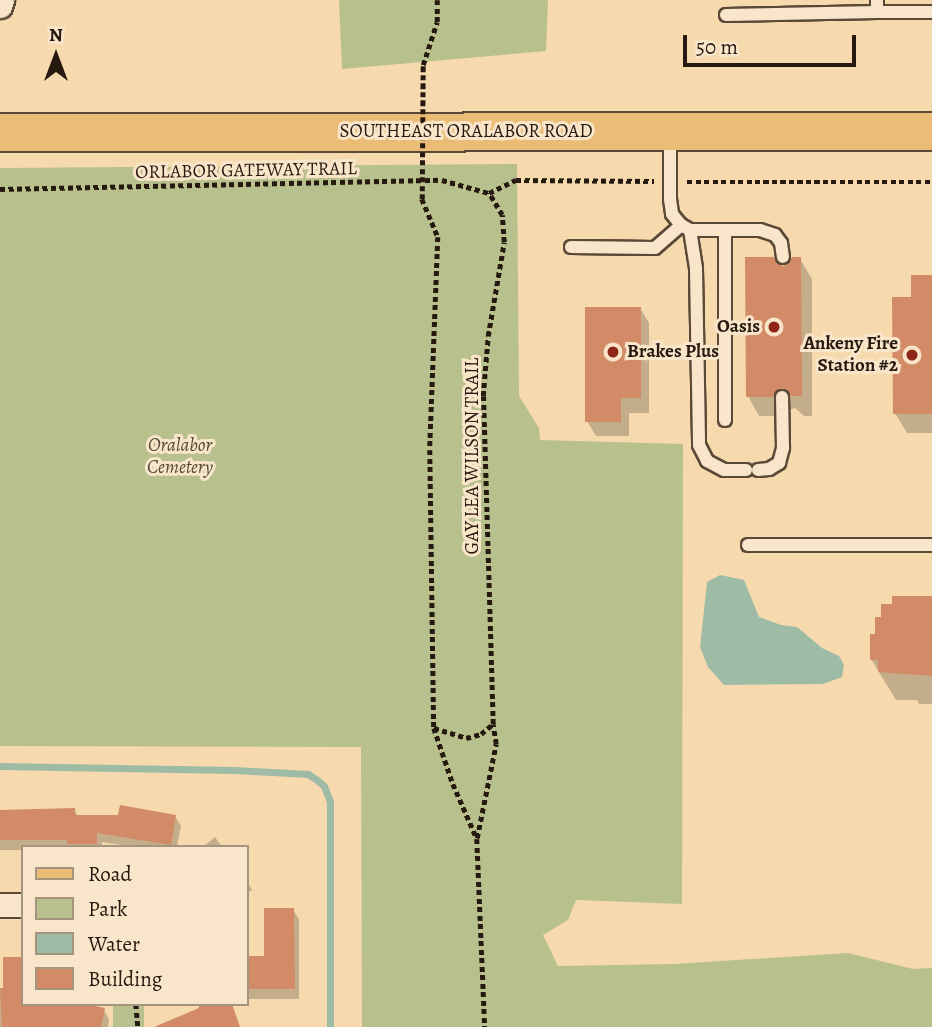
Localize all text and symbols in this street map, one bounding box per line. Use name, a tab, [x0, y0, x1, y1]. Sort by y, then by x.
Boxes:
north arrow	[21, 21, 91, 91]
scale bar	[687, 21, 860, 65]
text: N	[49, 22, 63, 48]
text: 50 m	[696, 33, 738, 61]
street label: SOUTHEAST ORALABOR ROAD	[339, 121, 593, 143]
street label: ORLABOR GATEWAY TRAIL	[135, 158, 357, 184]
place label: Oasis	[717, 316, 760, 338]
marker: Oasis	[766, 319, 782, 335]
place label: Ankeny Fire Station #2	[803, 333, 898, 377]
place label: Brakes Plus	[627, 341, 719, 363]
marker: Brakes Plus	[605, 344, 621, 360]
marker: Ankeny Fire Station #2	[904, 347, 920, 363]
street label: GAY LEA WILSON TRAIL	[462, 358, 484, 554]
park label: Oralabor Cemetery	[147, 435, 213, 479]
legend	[21, 845, 248, 1006]
text: Road	[88, 860, 132, 888]
text: Park	[88, 895, 127, 923]
text: Water	[88, 930, 140, 958]
text: Building	[88, 965, 162, 993]

